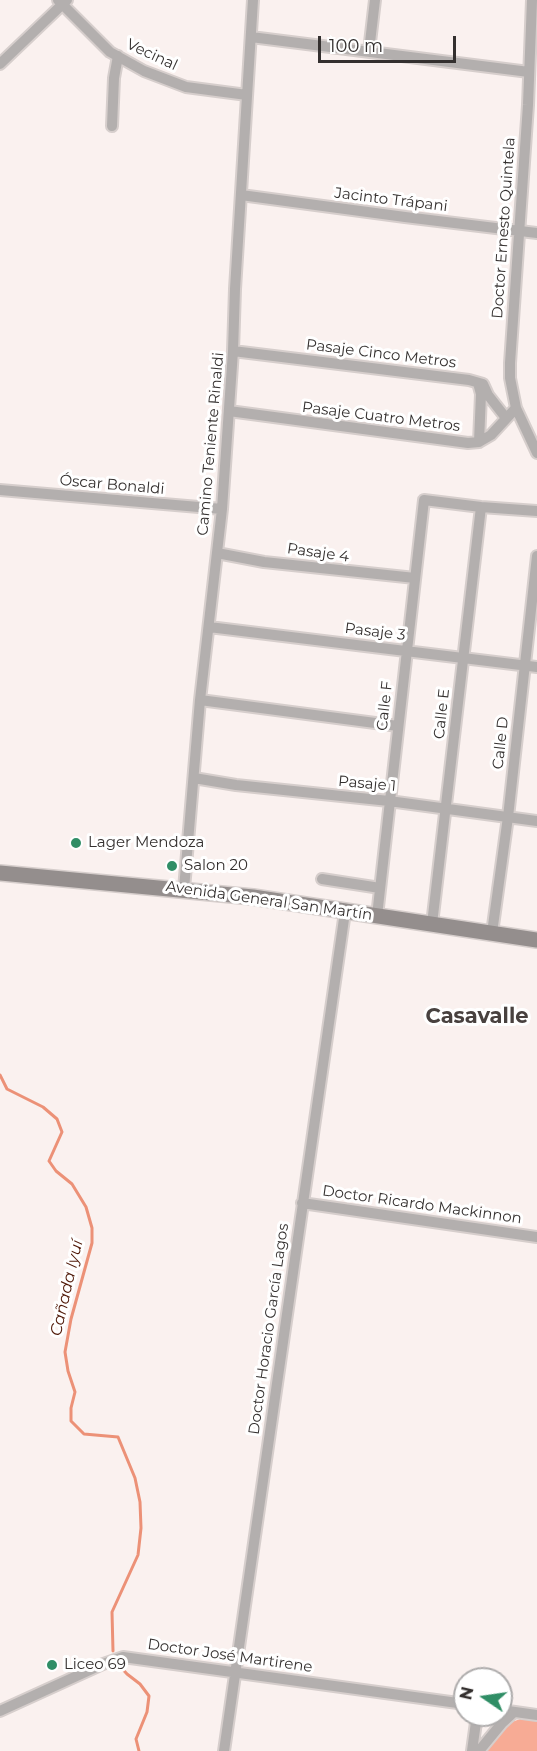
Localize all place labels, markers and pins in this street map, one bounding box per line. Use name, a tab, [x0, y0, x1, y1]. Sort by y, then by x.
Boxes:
place label: Lager Mendoza	[88, 834, 204, 852]
marker: Lager Mendoza	[69, 836, 83, 850]
place label: Salon 20	[184, 857, 248, 875]
marker: Salon 20	[165, 859, 179, 873]
place label: Liceo 69	[64, 1656, 126, 1674]
marker: Liceo 69	[45, 1658, 59, 1672]

